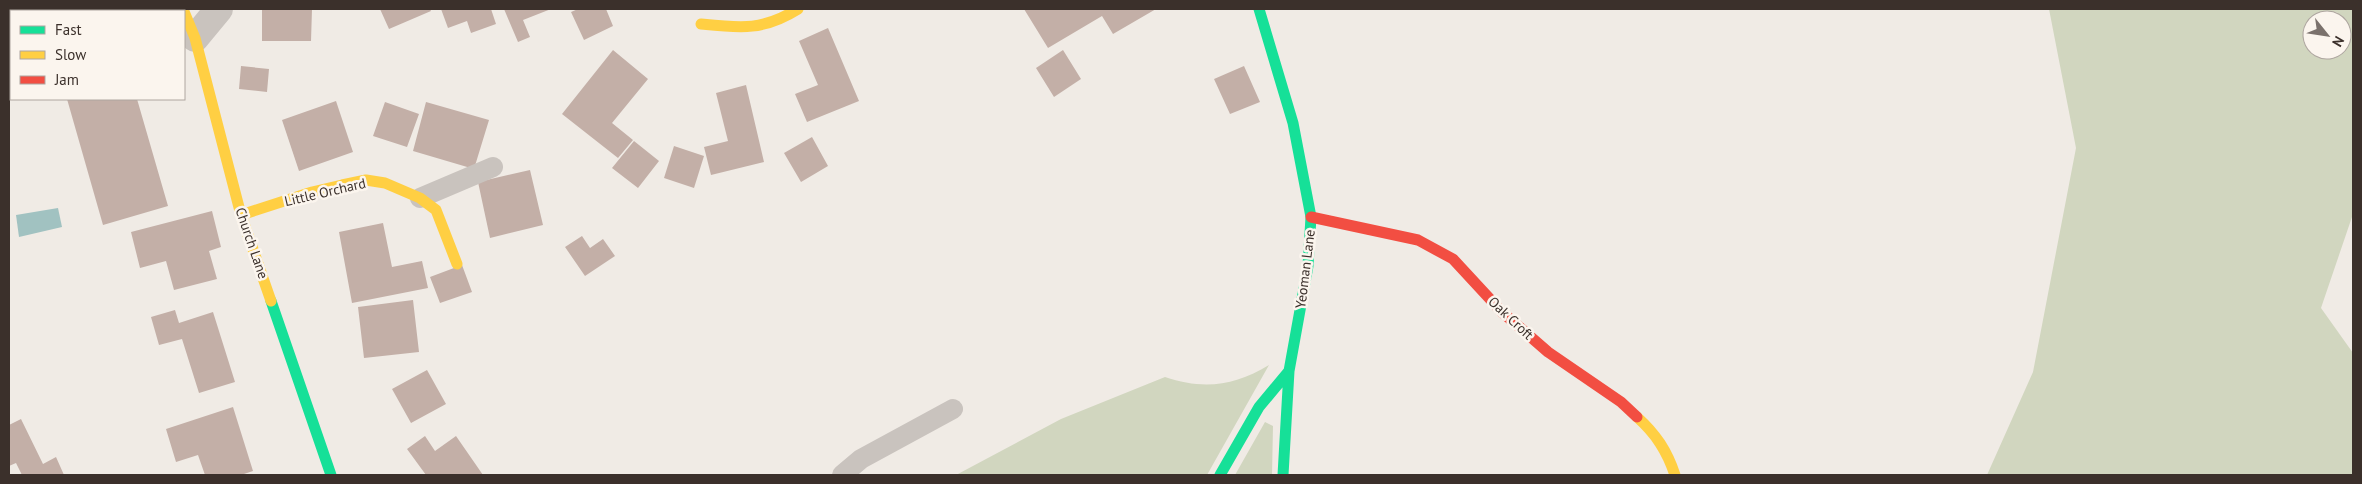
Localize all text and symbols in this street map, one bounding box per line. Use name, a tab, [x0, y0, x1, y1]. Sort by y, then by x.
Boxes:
legend	[10, 10, 185, 100]
north arrow	[2302, 10, 2352, 60]
text: Fast	[55, 20, 82, 39]
text: N	[2328, 33, 2348, 50]
text: Slow	[55, 45, 86, 64]
text: Jam	[54, 70, 79, 89]
street label: Little Orchard	[283, 174, 367, 210]
street label: Church Lane	[231, 205, 273, 281]
street label: Yeoman Lane	[1291, 228, 1319, 310]
street label: Oak Croft	[1485, 293, 1538, 344]

